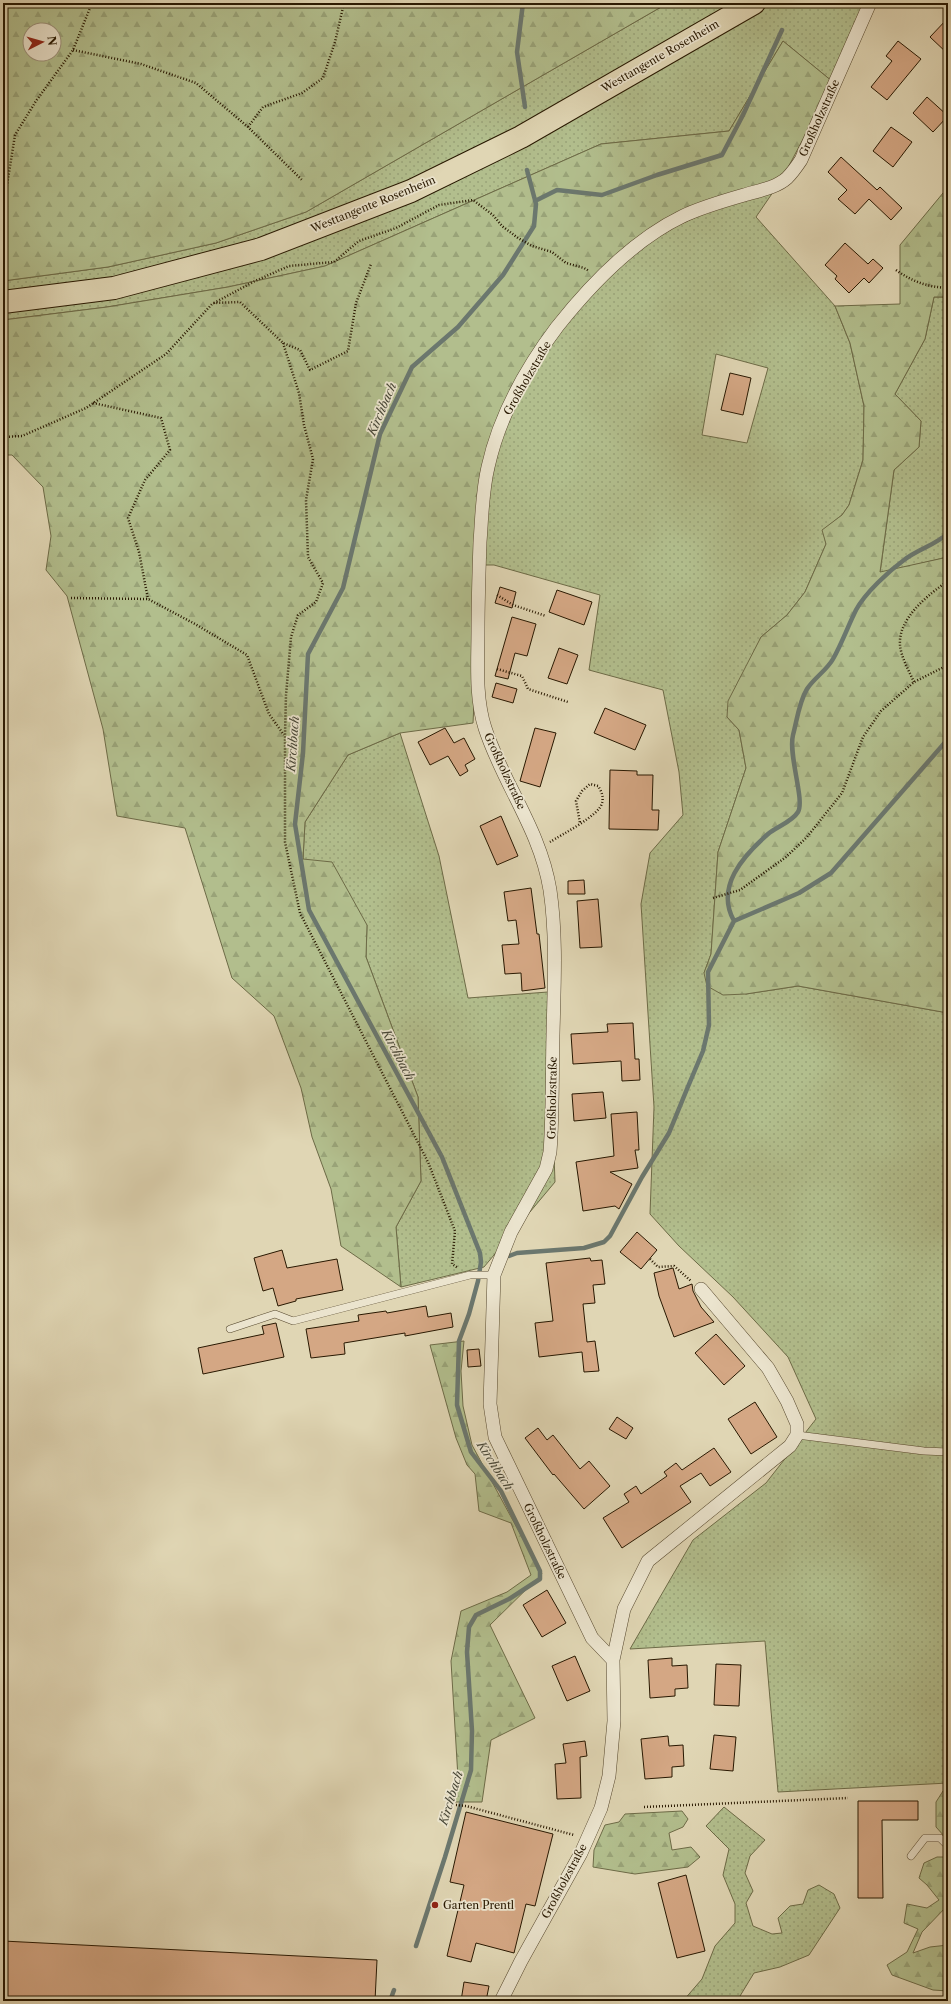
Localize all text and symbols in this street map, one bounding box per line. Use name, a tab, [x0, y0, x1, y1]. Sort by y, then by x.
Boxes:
street label: Westtangente Rosenheim	[598, 16, 722, 96]
north arrow	[22, 22, 62, 62]
text: N	[44, 35, 59, 47]
street label: Großholzstraße	[796, 77, 842, 159]
street label: Westtangente Rosenheim	[308, 172, 438, 236]
street label: Großholzstraße	[500, 339, 554, 417]
water label: Kirchbach	[363, 380, 399, 438]
water label: Kirchbach	[283, 715, 302, 773]
street label: Großholzstraße	[481, 730, 529, 812]
water label: Kirchbach	[378, 1026, 418, 1083]
street label: Großholzstraße	[544, 1056, 560, 1140]
water label: Kirchbach	[473, 1437, 517, 1493]
street label: Großholzstraße	[520, 1501, 570, 1581]
water label: Kirchbach	[435, 1769, 466, 1828]
street label: Großholzstraße	[538, 1841, 590, 1921]
place label: Garten Prentl	[443, 1898, 515, 1912]
marker: Garten Prentl	[430, 1900, 440, 1910]

